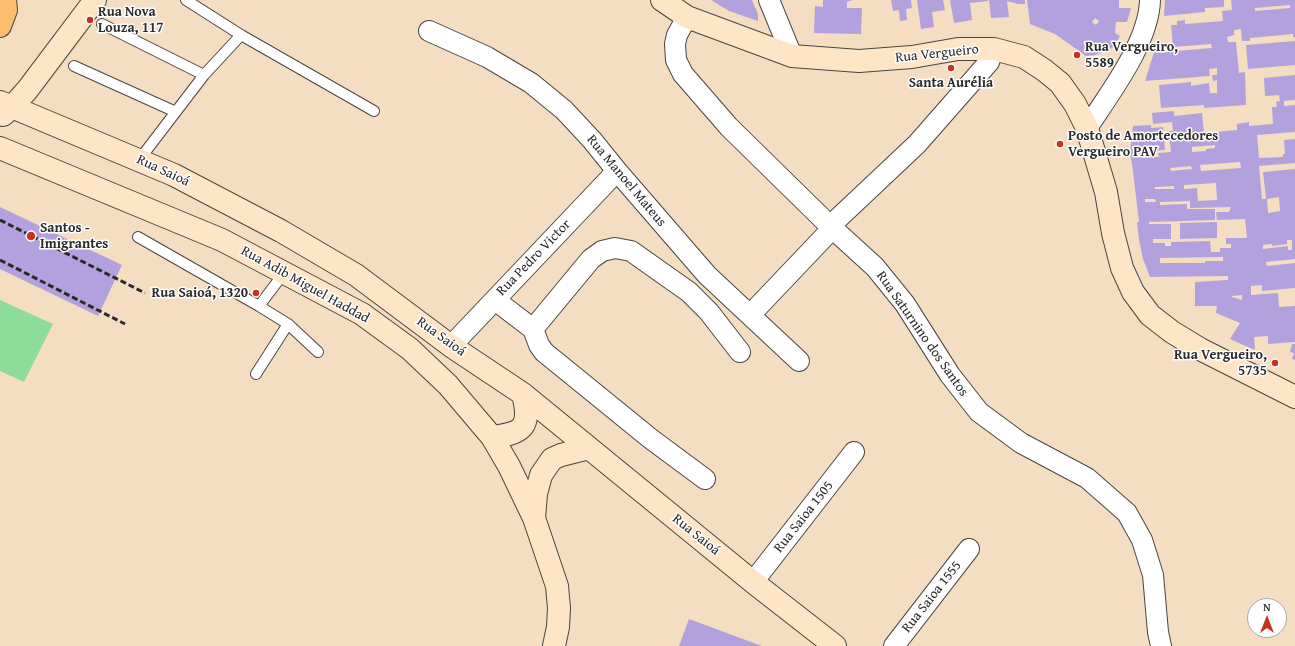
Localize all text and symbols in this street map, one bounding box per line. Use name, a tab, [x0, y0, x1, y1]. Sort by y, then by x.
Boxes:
place label: Rua Nova Louza, 117	[98, 4, 163, 36]
marker: Rua Nova Louza, 117	[85, 15, 95, 25]
place label: Rua Vergueiro, 5589	[1085, 39, 1178, 72]
street label: Rua Vergueiro	[894, 41, 980, 67]
marker: Rua Vergueiro, 5589	[1072, 50, 1082, 60]
marker: Santa Aurélia	[946, 63, 956, 73]
place label: Santa Aurélia	[909, 75, 993, 91]
place label: Posto de Amortecedores Vergueiro PAV	[1068, 128, 1218, 160]
street label: Rua Manoel Mateus	[583, 132, 669, 230]
marker: Posto de Amortecedores Vergueiro PAV	[1055, 139, 1065, 149]
street label: Rua Saioá	[134, 151, 192, 191]
street label: Rua Pedro Victor	[493, 216, 575, 300]
place label: Santos - Imigrantes	[40, 220, 108, 252]
marker: Santos - Imigrantes	[25, 230, 37, 242]
street label: Rua Adib Miguel Haddad	[238, 243, 372, 327]
street label: Rua Saturnino dos Santos	[872, 268, 972, 400]
place label: Rua Saioá, 1320	[151, 285, 248, 301]
marker: Rua Saioá, 1320	[251, 288, 261, 298]
street label: Rua Saioá	[413, 314, 469, 360]
place label: Rua Vergueiro, 5735	[1174, 347, 1267, 380]
marker: Rua Vergueiro, 5735	[1270, 358, 1280, 368]
street label: Rua Saioa 1505	[771, 478, 837, 556]
street label: Rua Saioá	[669, 511, 723, 559]
street label: Rua Saioa 1555	[899, 558, 965, 636]
north arrow	[1247, 598, 1287, 638]
text: N	[1263, 599, 1271, 615]

